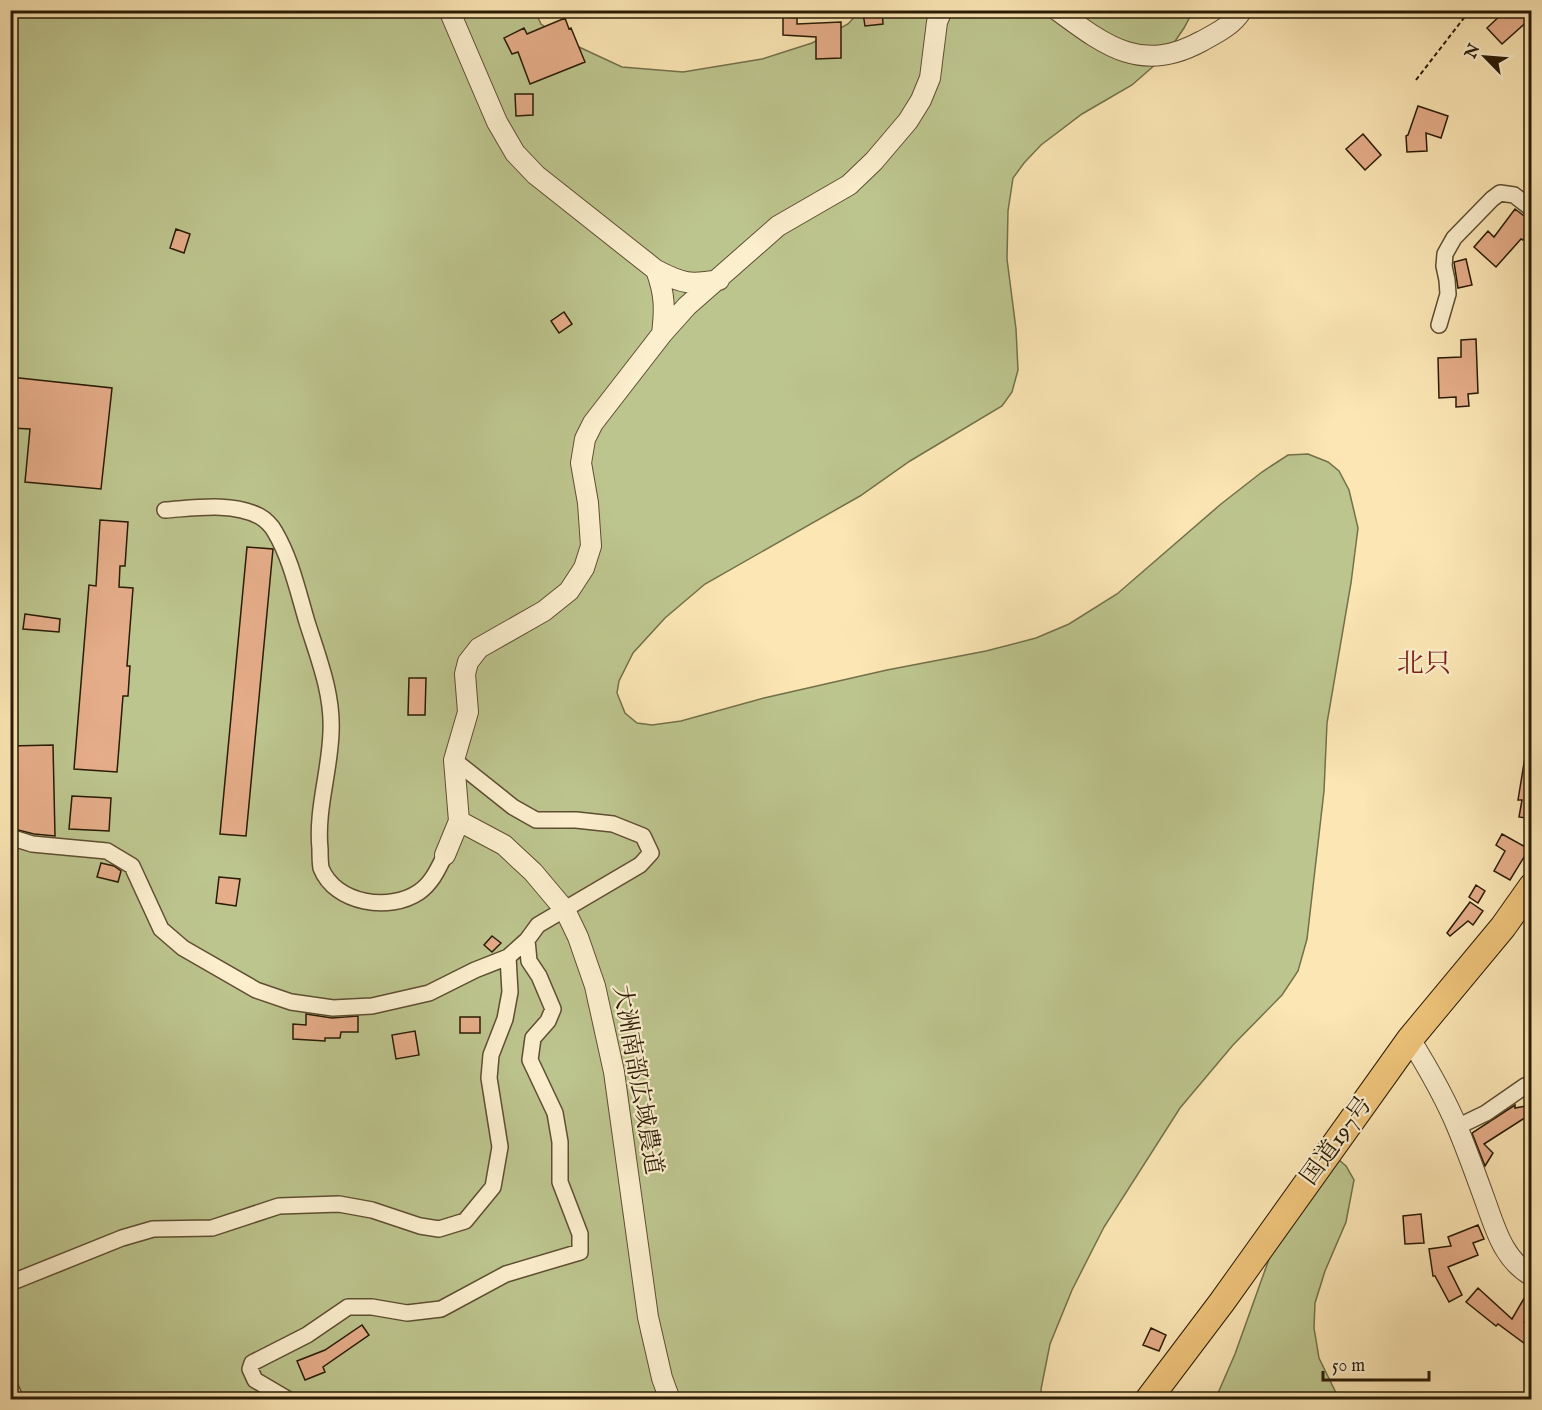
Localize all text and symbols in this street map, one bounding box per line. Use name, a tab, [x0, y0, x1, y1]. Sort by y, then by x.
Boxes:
north arrow	[1455, 27, 1515, 87]
text: N	[1461, 41, 1485, 63]
district label: 北只	[1397, 648, 1451, 682]
street label: 大洲南部広域農道	[605, 983, 669, 1177]
street label: 国道197号	[1294, 1090, 1380, 1192]
scale bar	[1323, 1344, 1430, 1382]
text: 50 m	[1332, 1355, 1365, 1378]

